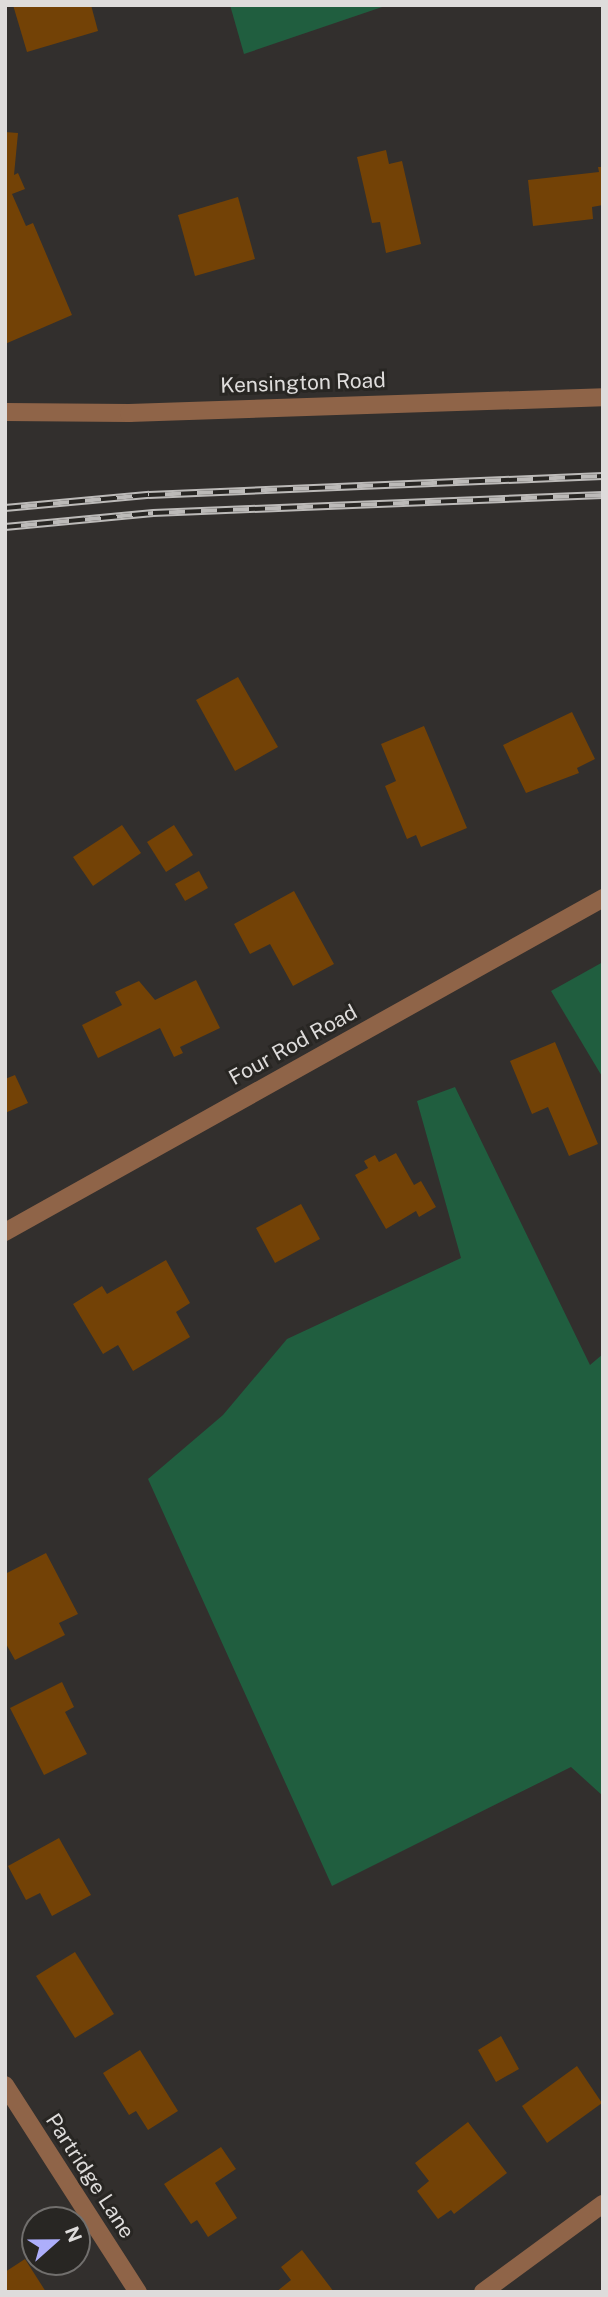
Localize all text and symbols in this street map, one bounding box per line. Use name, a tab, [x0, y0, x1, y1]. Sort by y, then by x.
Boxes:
street label: Kensington Road	[220, 368, 386, 398]
street label: Four Rod Road	[224, 999, 362, 1091]
street label: Partridge Lane	[40, 2109, 140, 2243]
north arrow	[21, 2206, 91, 2276]
text: N	[61, 2223, 87, 2245]

